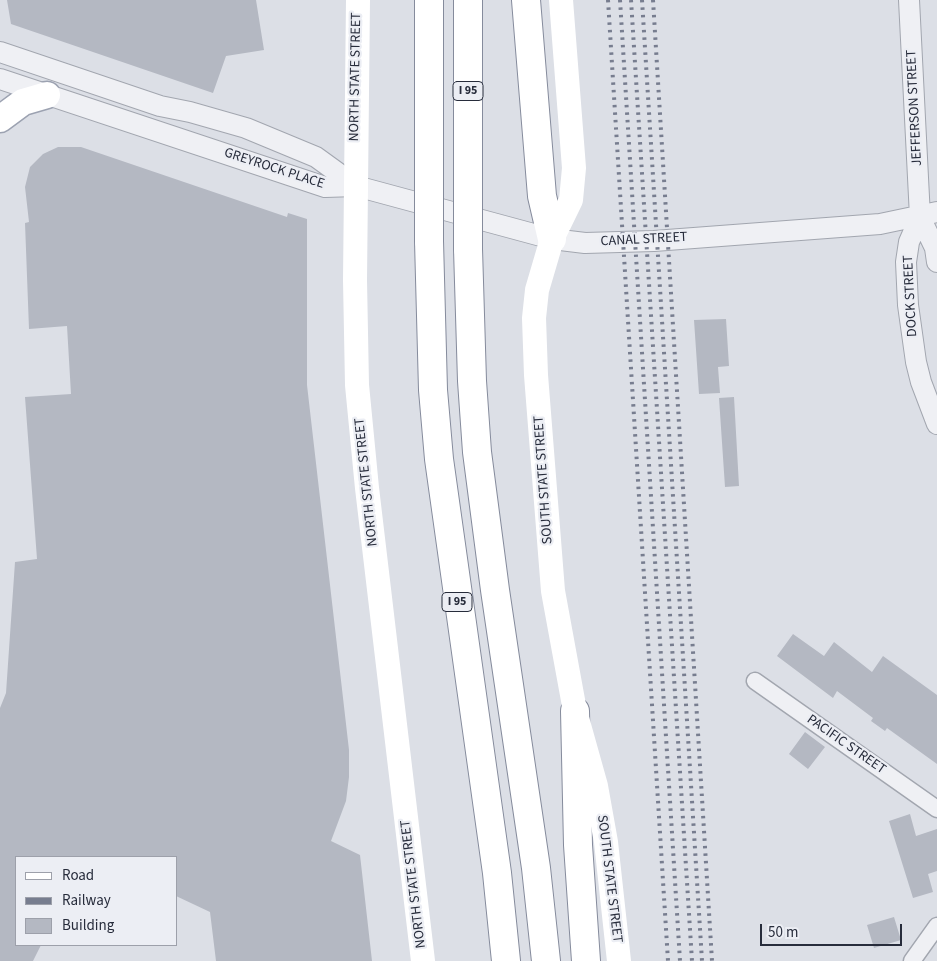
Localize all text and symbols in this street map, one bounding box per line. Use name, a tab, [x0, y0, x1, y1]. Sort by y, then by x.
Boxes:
street label: NORTH STATE STREET	[346, 12, 366, 142]
street label: JEFFERSON STREET	[904, 49, 926, 167]
road number: I 95	[453, 82, 483, 100]
street label: GREYROCK PLACE	[222, 145, 326, 193]
street label: CANAL STREET	[600, 229, 688, 251]
street label: DOCK STREET	[900, 255, 922, 337]
street label: SOUTH STATE STREET	[531, 415, 557, 545]
street label: NORTH STATE STREET	[352, 417, 382, 547]
road number: I 95	[442, 592, 472, 612]
street label: PACIFIC STREET	[803, 712, 889, 778]
street label: SOUTH STATE STREET	[593, 814, 625, 944]
street label: NORTH STATE STREET	[398, 819, 430, 949]
legend	[15, 856, 178, 946]
text: Road	[62, 865, 94, 886]
text: Railway	[62, 890, 111, 911]
scale bar	[762, 914, 904, 946]
text: Building	[62, 915, 114, 936]
text: 50 m	[768, 922, 798, 943]

